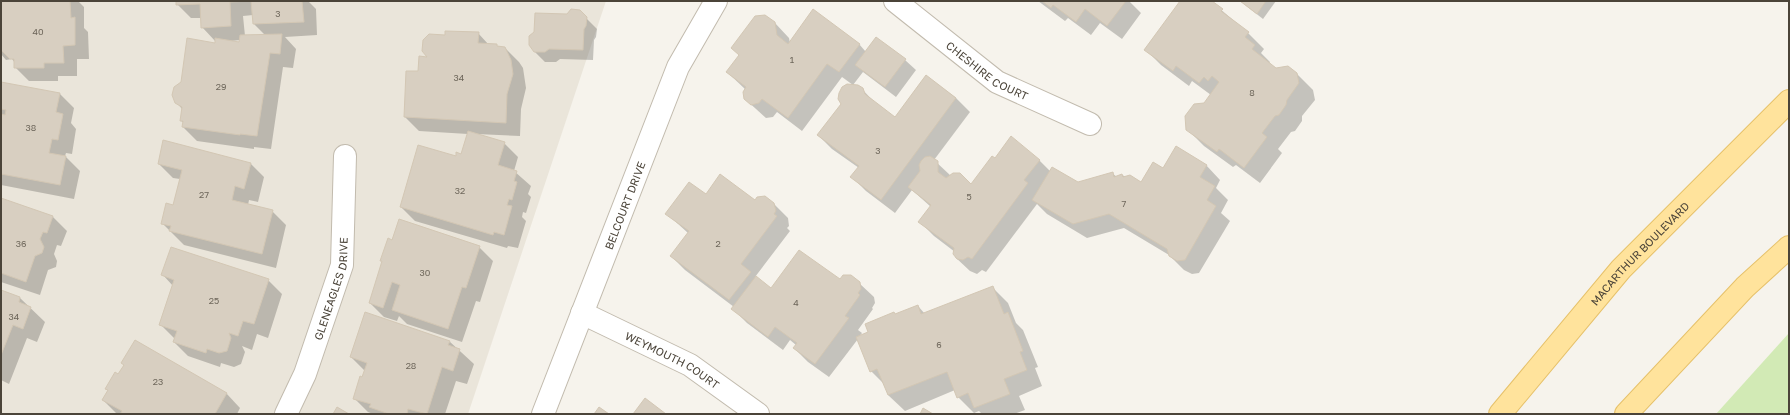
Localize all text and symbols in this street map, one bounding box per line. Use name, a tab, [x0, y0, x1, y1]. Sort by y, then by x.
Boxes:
house number: 3	[275, 8, 281, 19]
house number: 40	[32, 26, 44, 37]
street label: CHESHIRE COURT	[944, 38, 1031, 102]
house number: 1	[790, 54, 795, 65]
house number: 34	[454, 72, 465, 83]
house number: 29	[216, 81, 226, 92]
house number: 8	[1249, 87, 1255, 98]
house number: 38	[26, 122, 36, 133]
house number: 3	[875, 145, 881, 156]
street label: BELCOURT DRIVE	[601, 159, 647, 251]
house number: 32	[455, 185, 465, 196]
house number: 27	[199, 189, 209, 200]
house number: 5	[966, 191, 972, 202]
house number: 7	[1122, 198, 1127, 209]
street label: MACARTHUR BOULEVARD	[1587, 198, 1692, 307]
street label: GLENEAGLES DRIVE	[311, 237, 349, 341]
house number: 36	[16, 238, 26, 249]
house number: 2	[715, 238, 721, 249]
house number: 30	[420, 267, 431, 278]
house number: 25	[209, 295, 219, 306]
house number: 4	[793, 297, 799, 308]
house number: 34	[9, 311, 20, 322]
street label: WEYMOUTH COURT	[623, 328, 722, 391]
house number: 6	[936, 339, 942, 350]
house number: 28	[406, 360, 416, 371]
house number: 23	[153, 376, 163, 387]

